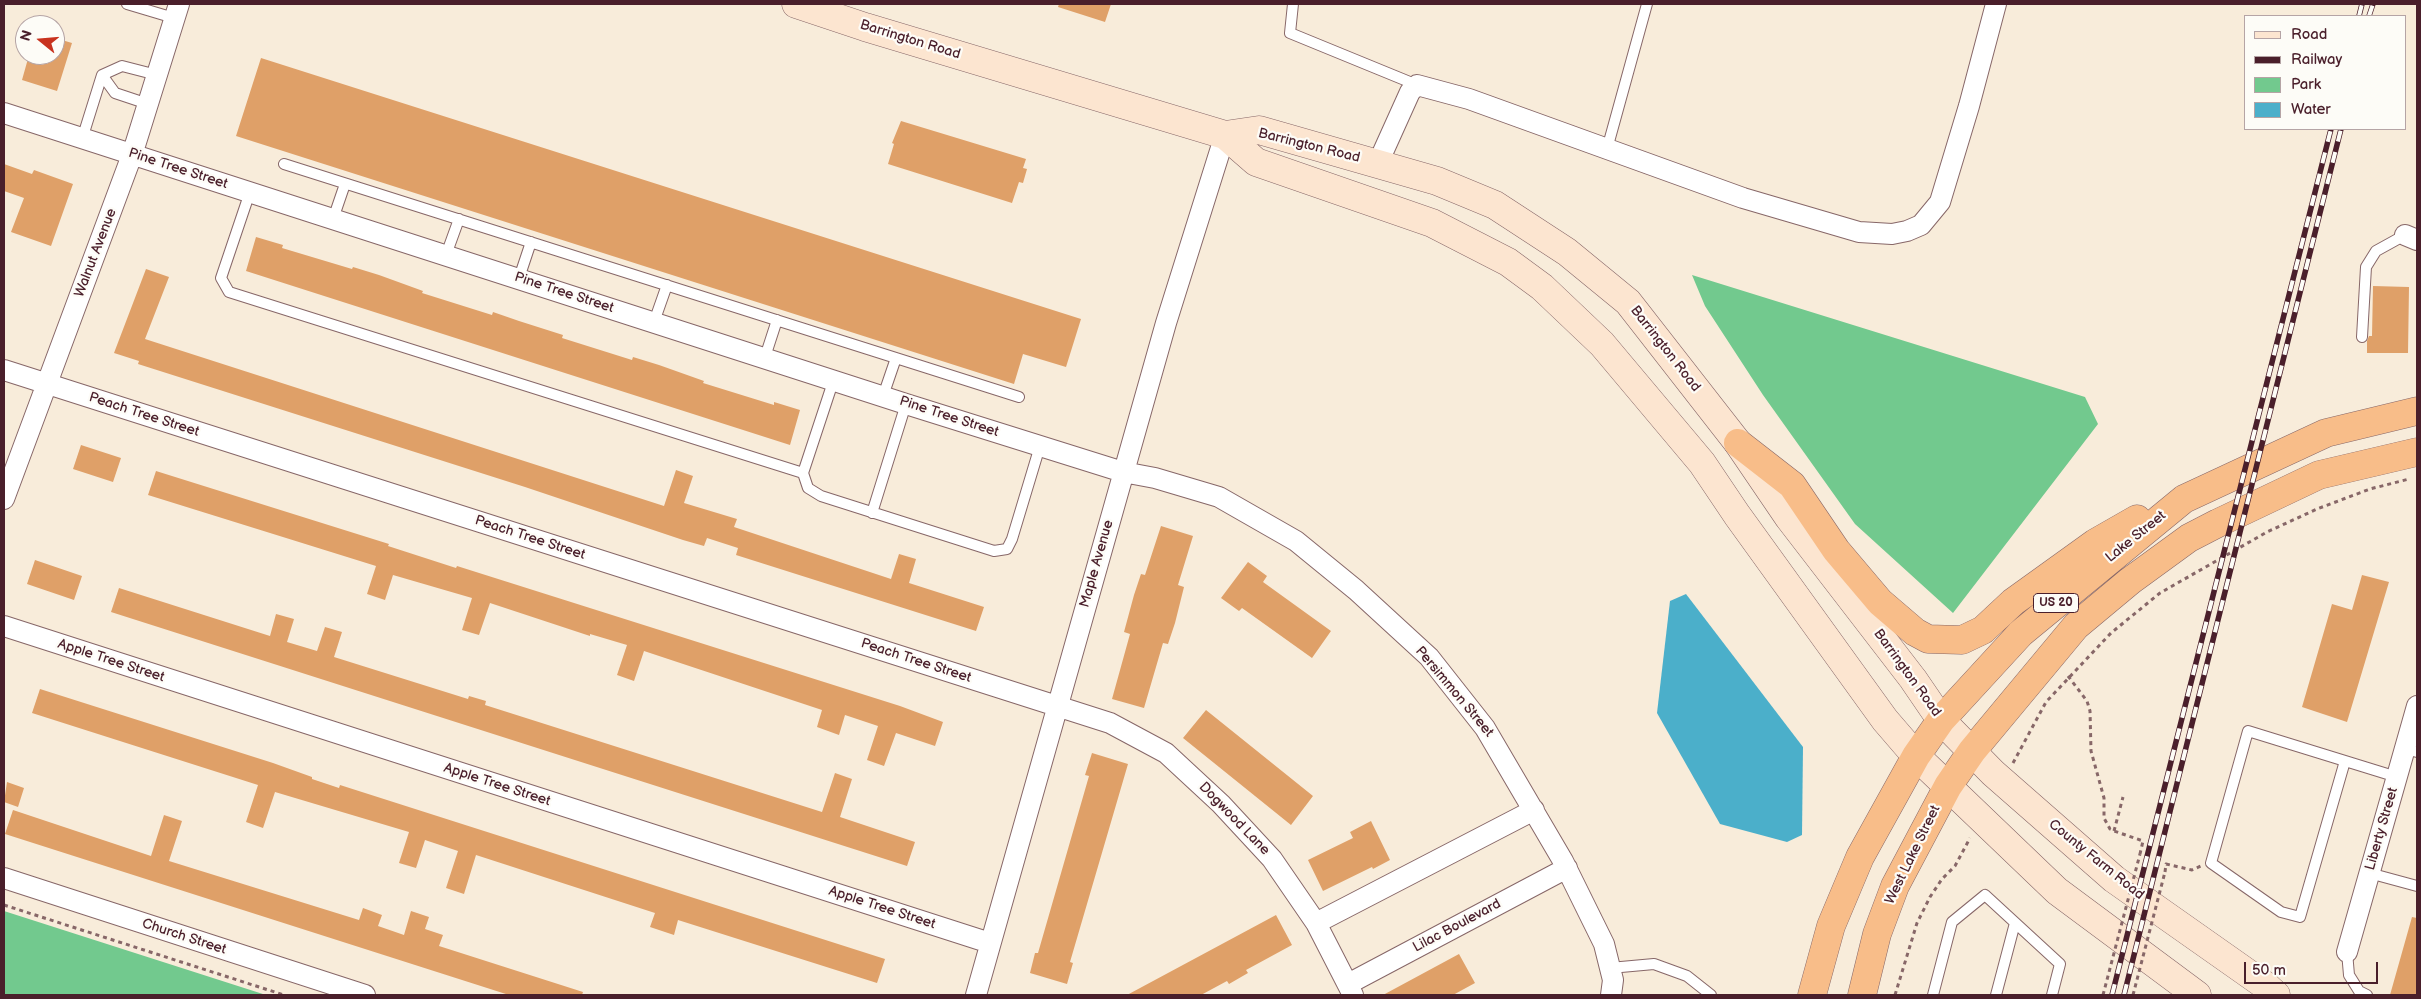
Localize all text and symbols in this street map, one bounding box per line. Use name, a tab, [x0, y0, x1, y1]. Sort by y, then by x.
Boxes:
north arrow	[15, 15, 65, 65]
legend	[2244, 15, 2406, 130]
street label: Barrington Road	[858, 17, 962, 63]
text: Road	[2291, 25, 2327, 44]
text: N	[16, 28, 36, 43]
text: Railway	[2291, 50, 2342, 69]
text: Park	[2291, 75, 2321, 94]
text: Water	[2291, 100, 2331, 119]
street label: Barrington Road	[1256, 125, 1362, 167]
street label: Pine Tree Street	[126, 145, 230, 193]
street label: Walnut Avenue	[71, 206, 121, 300]
street label: Pine Tree Street	[512, 269, 616, 317]
street label: Barrington Road	[1626, 303, 1704, 395]
street label: Peach Tree Street	[87, 389, 201, 441]
street label: Pine Tree Street	[897, 393, 1001, 441]
street label: Lake Street	[2102, 508, 2170, 566]
street label: Peach Tree Street	[473, 512, 587, 564]
street label: Maple Avenue	[1076, 518, 1118, 610]
road number: US 20	[2034, 594, 2078, 612]
street label: Barrington Road	[1870, 626, 1944, 720]
street label: Peach Tree Street	[859, 635, 973, 687]
street label: Apple Tree Street	[56, 636, 166, 686]
street label: Persimmon Street	[1411, 643, 1497, 741]
street label: Apple Tree Street	[442, 760, 552, 810]
street label: Dogwood Lane	[1195, 779, 1273, 859]
street label: Liberty Street	[2362, 786, 2402, 872]
street label: West Lake Street	[1882, 803, 1944, 907]
street label: County Farm Road	[2045, 816, 2147, 904]
street label: Apple Tree Street	[827, 883, 937, 933]
street label: Lilac Boulevard	[1410, 896, 1504, 956]
street label: Church Street	[140, 915, 228, 959]
scale bar	[2246, 952, 2380, 984]
text: 50 m	[2252, 961, 2286, 980]

